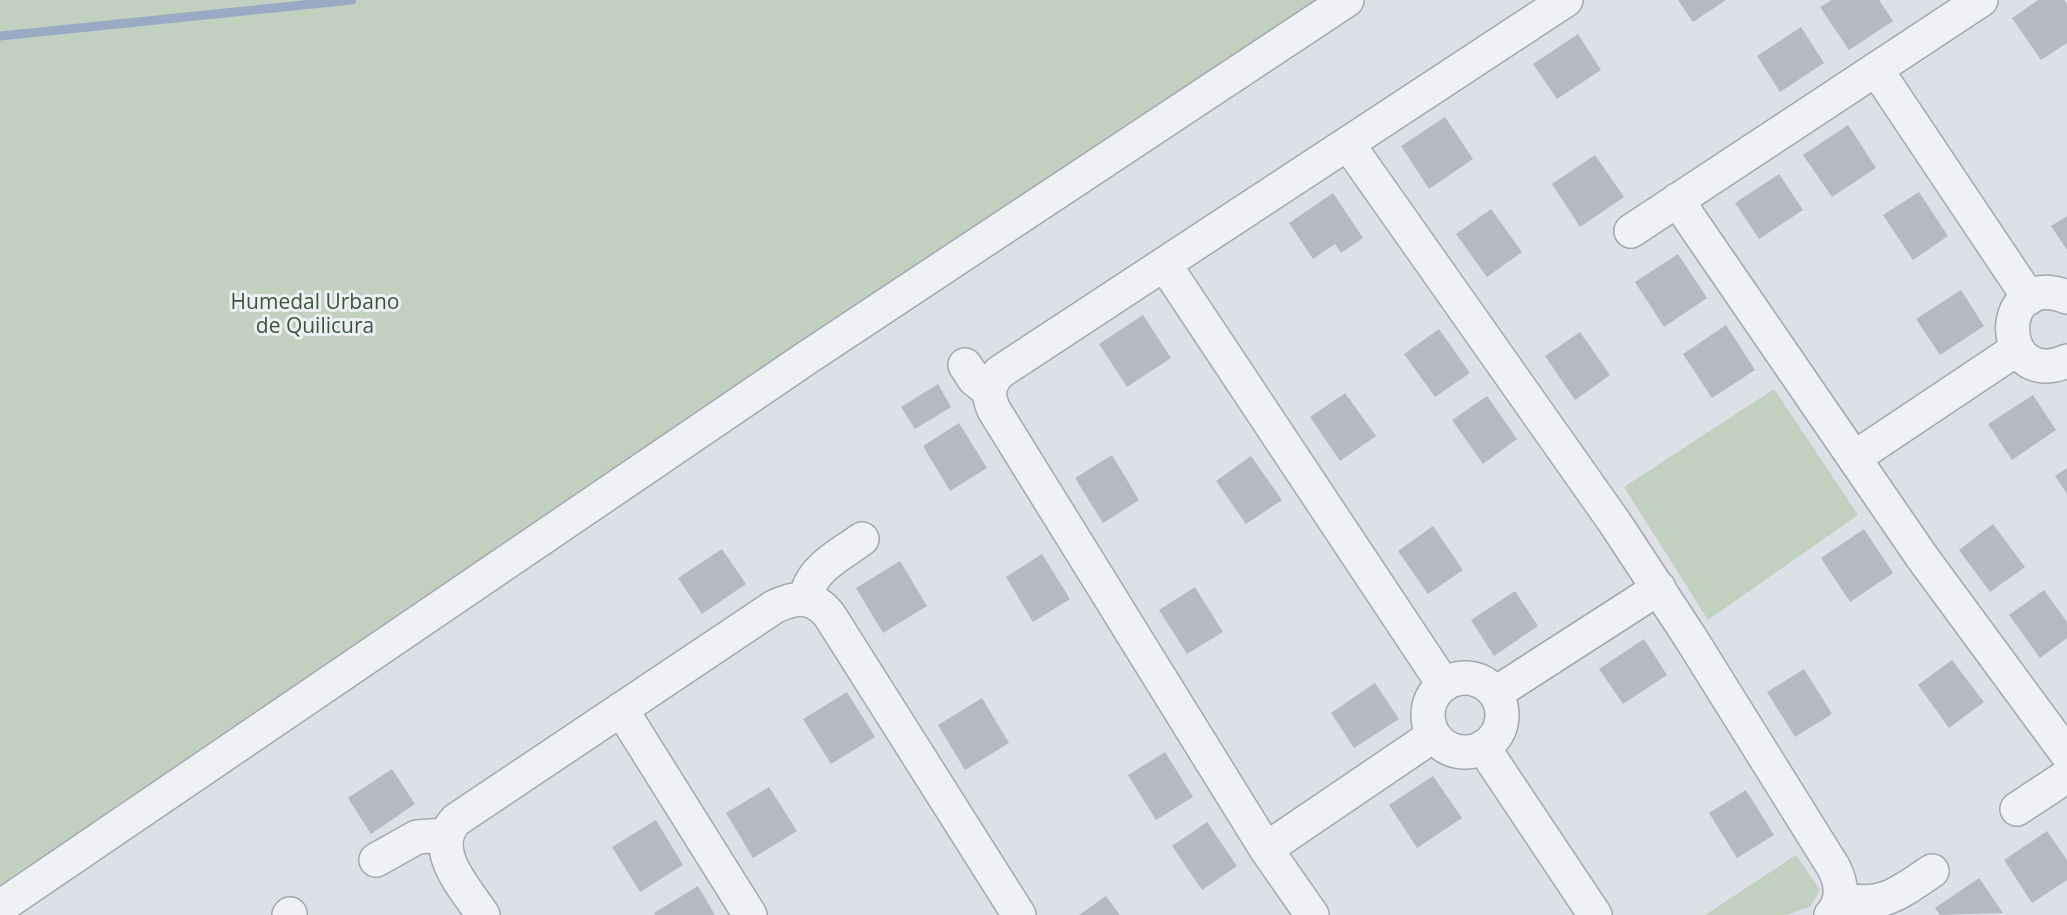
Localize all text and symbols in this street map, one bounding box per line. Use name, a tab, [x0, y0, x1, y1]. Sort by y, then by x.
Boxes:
park label: Humedal Urbano de Quilicura	[231, 290, 399, 340]

